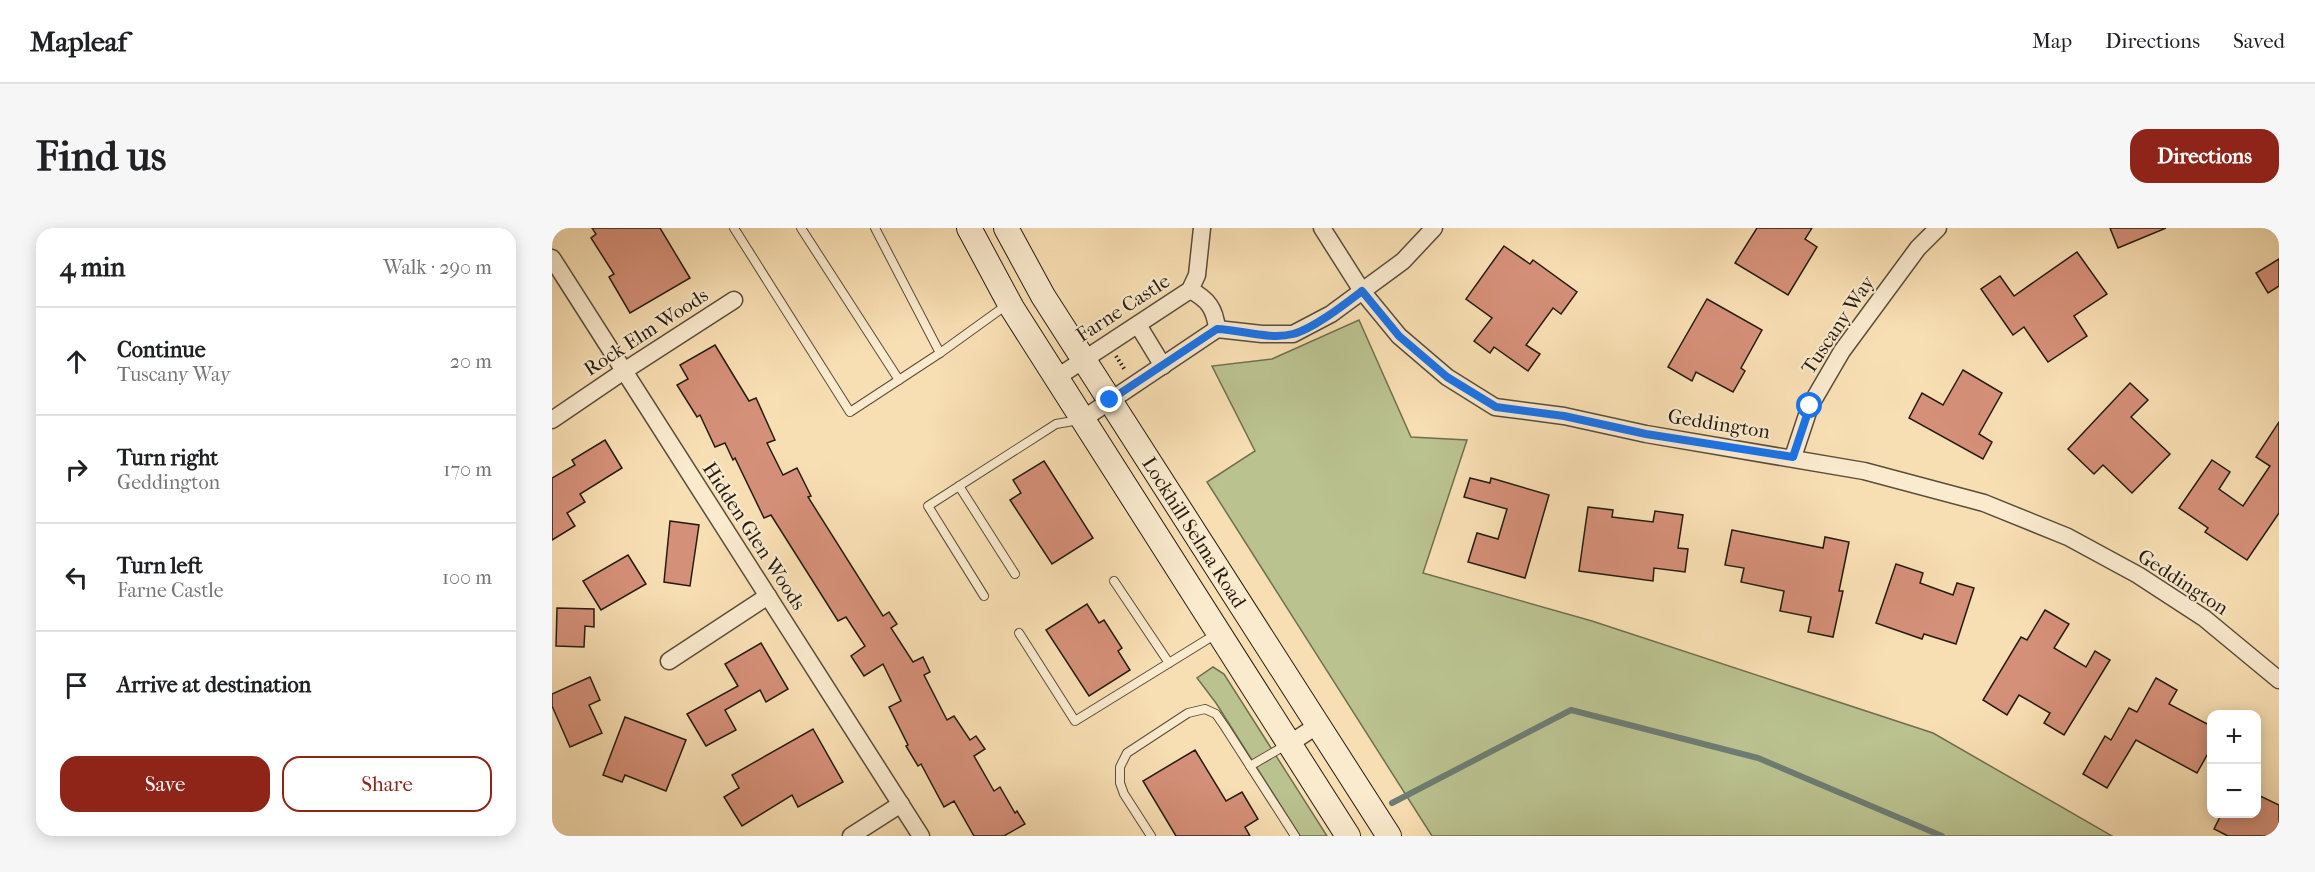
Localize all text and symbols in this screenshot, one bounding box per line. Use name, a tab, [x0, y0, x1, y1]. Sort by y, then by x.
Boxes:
text: Mapleaf	[30, 25, 127, 58]
text: Map	[2032, 29, 2072, 53]
text: Directions	[2105, 29, 2200, 53]
text: Saved	[2233, 29, 2285, 53]
button: Directions	[2130, 129, 2279, 183]
text: Find us	[36, 132, 166, 181]
text: 4 min	[60, 252, 125, 283]
text: Walk · 290 m	[383, 256, 492, 279]
street label: Farne Castle	[1072, 269, 1174, 347]
street label: Tuscany Way	[1797, 270, 1880, 378]
street label: Rock Elm Woods	[580, 283, 712, 381]
text: Continue	[117, 337, 206, 363]
icon: ahead	[60, 345, 93, 378]
text: 20 m	[450, 350, 492, 373]
text: Tuscany Way	[117, 363, 231, 386]
route end	[1096, 386, 1122, 412]
route start	[1796, 392, 1822, 418]
street label: Geddington	[1666, 405, 1772, 443]
text: Turn right	[117, 445, 218, 471]
icon: right	[60, 453, 93, 486]
street label: Lockhill Selma Road	[1138, 453, 1252, 613]
text: 170 m	[443, 458, 492, 481]
street label: Hidden Glen Woods	[698, 458, 810, 614]
text: Geddington	[117, 471, 220, 494]
street label: Geddington	[2134, 544, 2233, 620]
text: Turn left	[117, 553, 203, 579]
icon: left	[60, 561, 93, 594]
text: 100 m	[442, 566, 492, 589]
text: Farne Castle	[117, 579, 224, 602]
icon: arrive	[60, 669, 93, 702]
text: Arrive at destination	[117, 672, 311, 698]
map controls	[2207, 710, 2261, 818]
button: +	[2207, 710, 2261, 764]
button: Save	[60, 756, 270, 812]
button: Share	[282, 756, 492, 812]
button: −	[2207, 764, 2261, 818]

